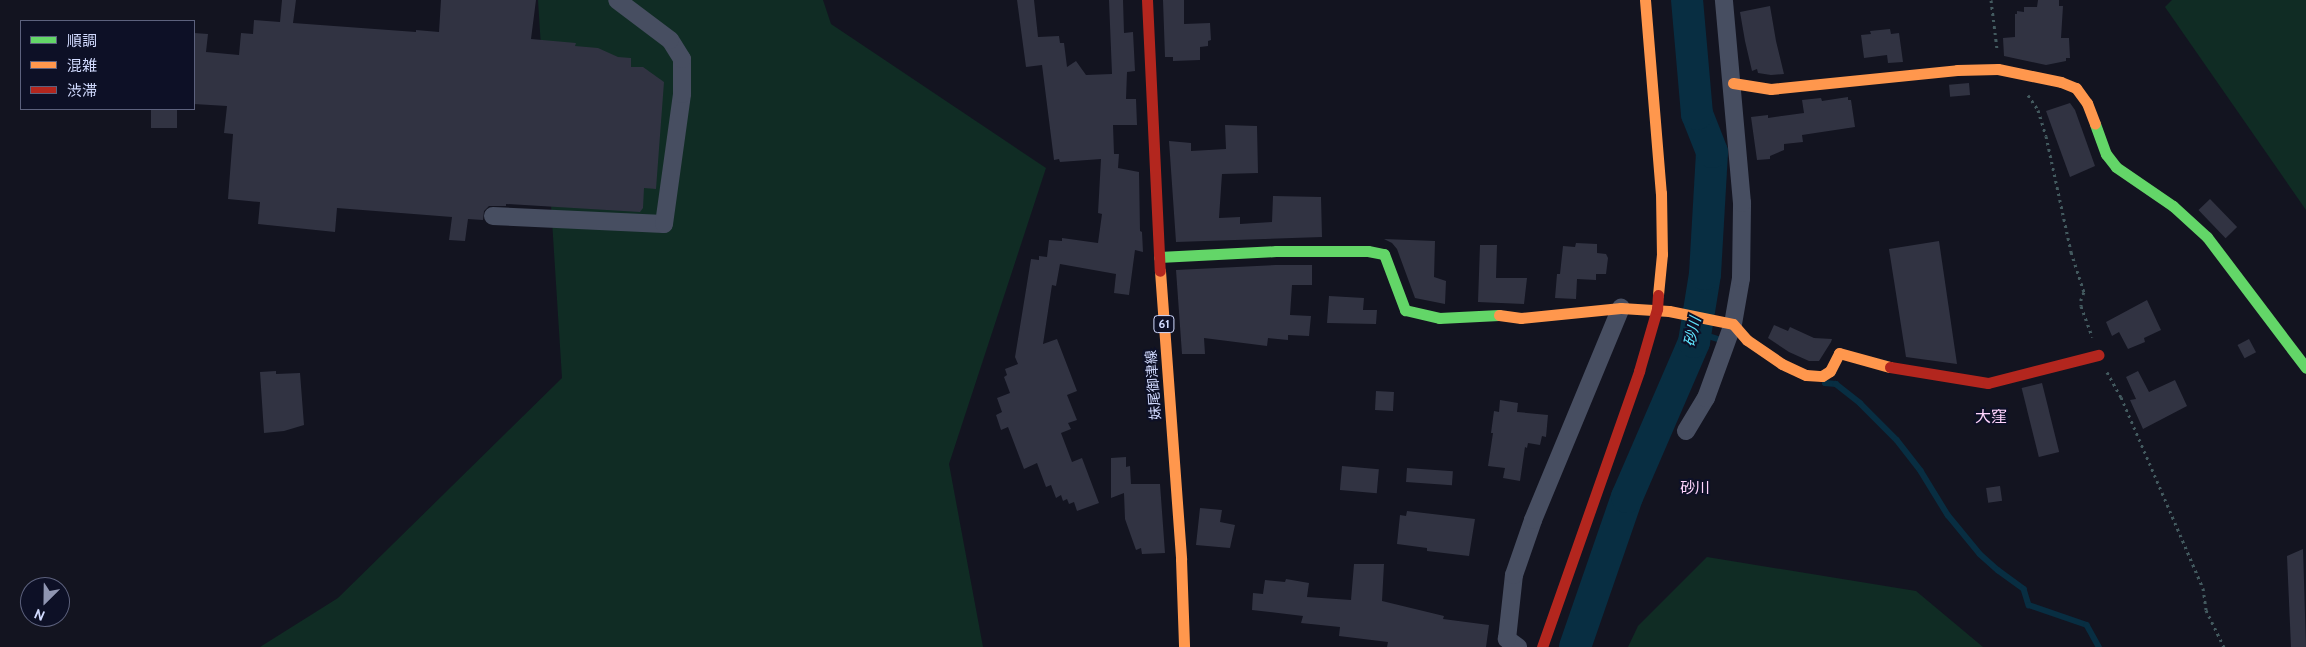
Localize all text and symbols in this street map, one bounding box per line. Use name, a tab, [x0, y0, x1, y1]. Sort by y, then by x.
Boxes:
legend	[20, 20, 195, 110]
text: 順調	[67, 32, 97, 50]
text: 混雑	[67, 57, 97, 75]
text: 渋滞	[67, 82, 97, 100]
road number: 61	[1153, 314, 1175, 334]
water label: 砂川	[1681, 315, 1705, 349]
street label: 妹尾御津線	[1142, 349, 1164, 421]
district label: 大窪	[1975, 407, 2007, 427]
district label: 砂川	[1680, 480, 1710, 498]
north arrow	[20, 577, 70, 627]
text: N	[31, 605, 48, 625]

